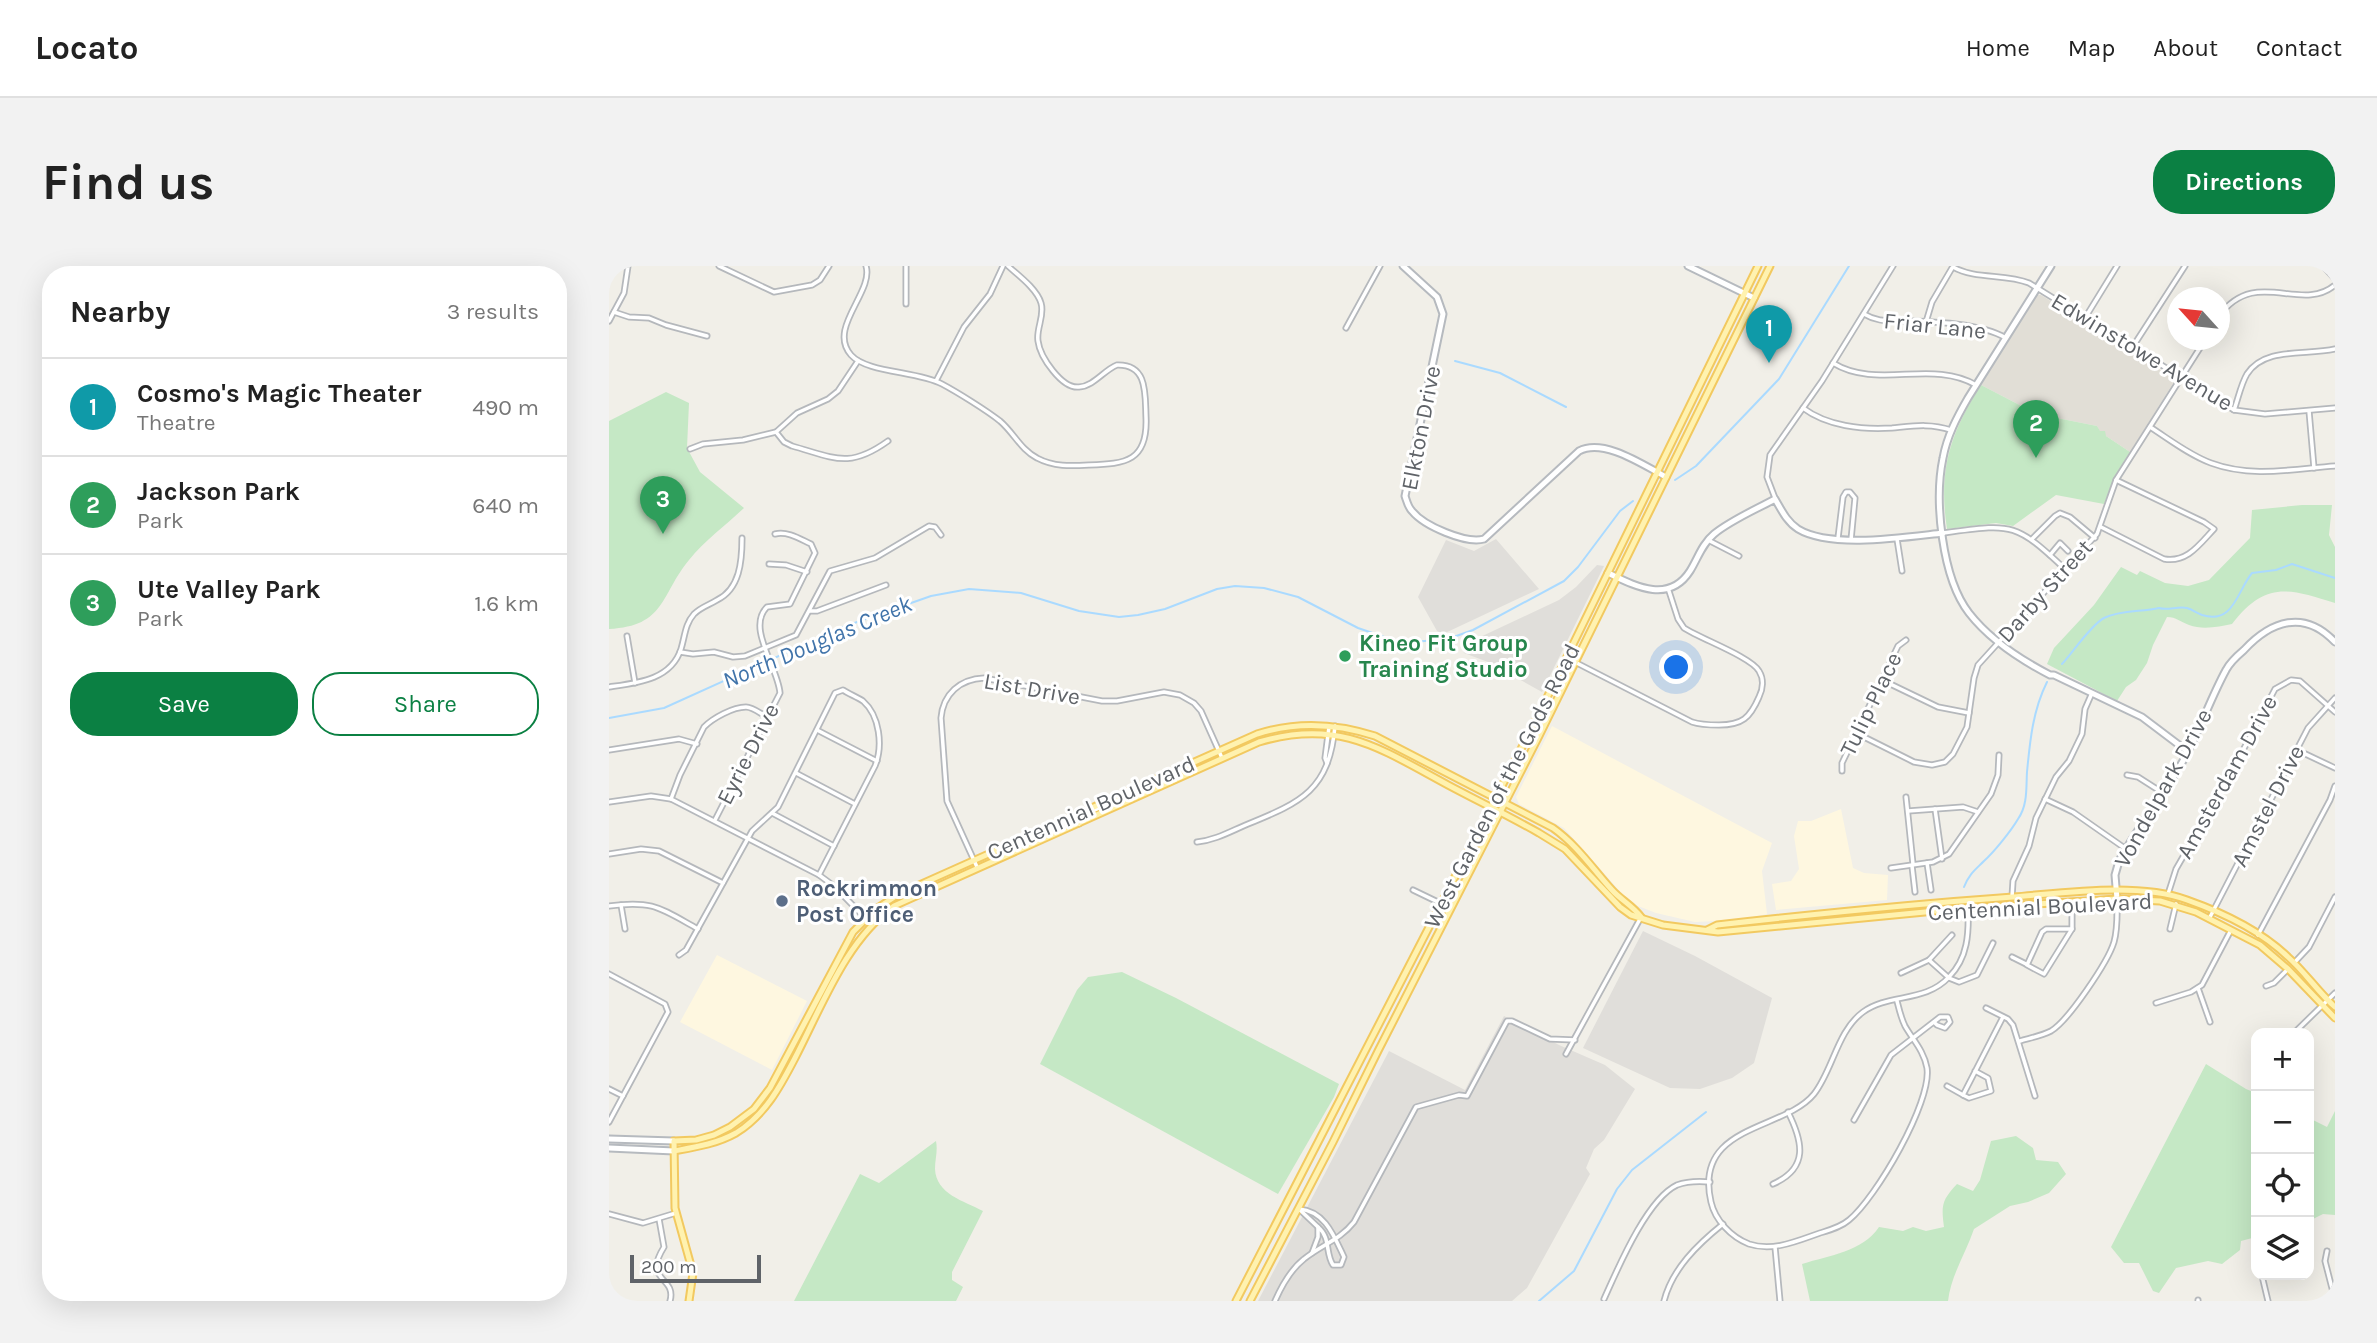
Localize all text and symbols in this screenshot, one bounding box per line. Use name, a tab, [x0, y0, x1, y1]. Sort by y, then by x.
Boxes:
text: Locato	[35, 29, 138, 67]
text: Home	[1966, 34, 2030, 62]
text: Map	[2068, 34, 2115, 62]
text: About	[2153, 34, 2218, 62]
text: Contact	[2256, 34, 2342, 62]
button: Directions	[2153, 150, 2335, 214]
text: Find us	[42, 154, 214, 211]
street label: Edwinstowe Avenue	[2046, 287, 2238, 417]
north arrow	[2167, 287, 2230, 350]
text: Nearby	[70, 294, 170, 330]
text: 3 results	[447, 298, 539, 325]
pin: 1	[1746, 305, 1792, 363]
street label: Friar Lane	[1882, 307, 1988, 345]
street label: Elkton Drive	[1396, 363, 1446, 493]
text: Cosmo's Magic Theater	[137, 378, 421, 409]
text: 1	[89, 394, 97, 421]
text: 490 m	[472, 394, 539, 421]
pin: 2	[2013, 400, 2059, 458]
text: Theatre	[137, 409, 216, 436]
text: Jackson Park	[137, 476, 300, 507]
pin: 3	[640, 476, 686, 534]
text: 2	[86, 492, 100, 519]
text: 640 m	[472, 492, 539, 519]
text: Park	[137, 507, 184, 534]
street label: Darby Street	[1992, 534, 2098, 648]
text: Ute Valley Park	[137, 574, 321, 605]
water label: North Douglas Creek	[718, 589, 917, 695]
text: 3	[86, 590, 100, 617]
text: 1.6 km	[474, 590, 539, 617]
text: Park	[137, 605, 184, 632]
place label: Kineo Fit Group Training Studio	[1359, 630, 1528, 683]
street label: West Garden of the Gods Road	[1418, 639, 1586, 933]
marker: Kineo Fit Group Training Studio	[1337, 648, 1353, 664]
street label: Tulip Place	[1834, 648, 1908, 760]
your location	[1659, 650, 1693, 684]
street label: List Drive	[982, 667, 1082, 711]
button: Save	[70, 672, 298, 736]
button: Share	[312, 672, 539, 736]
street label: Amsterdam Drive	[2171, 691, 2283, 863]
street label: Eyrie Drive	[711, 699, 785, 809]
street label: Vondelpark Drive	[2108, 704, 2218, 872]
street label: Amstel Drive	[2226, 741, 2310, 871]
street label: Centennial Boulevard	[983, 750, 1199, 866]
place label: Rockrimmon Post Office	[796, 875, 937, 928]
street label: Centennial Boulevard	[1927, 888, 2153, 926]
marker: Rockrimmon Post Office	[774, 893, 790, 909]
map controls	[2251, 1028, 2314, 1280]
button: +	[2251, 1028, 2314, 1091]
button: −	[2251, 1091, 2314, 1154]
button: locate	[2251, 1154, 2314, 1217]
button: layers	[2251, 1217, 2314, 1280]
scale bar	[630, 1252, 761, 1284]
text: 200 m	[641, 1256, 697, 1278]

